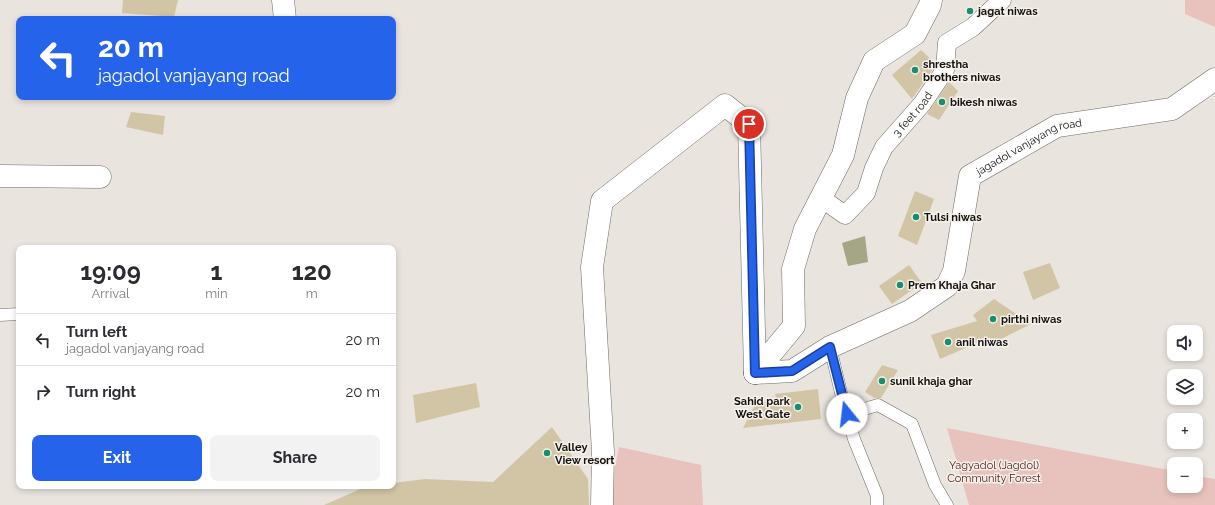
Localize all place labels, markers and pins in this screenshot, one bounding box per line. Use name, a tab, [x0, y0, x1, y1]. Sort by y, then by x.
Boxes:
place label: jagat niwas	[976, 5, 1038, 18]
marker: jagat niwas	[965, 6, 975, 16]
place label: shrestha brothers niwas	[923, 58, 1001, 84]
marker: shrestha brothers niwas	[910, 65, 920, 75]
place label: bikesh niwas	[950, 96, 1018, 109]
marker: bikesh niwas	[937, 97, 947, 107]
pin	[732, 107, 766, 141]
place label: Tulsi niwas	[924, 211, 982, 224]
marker: Tulsi niwas	[911, 212, 921, 222]
place label: Prem Khaja Ghar	[908, 279, 997, 292]
marker: Prem Khaja Ghar	[895, 280, 905, 290]
place label: pirthi niwas	[1001, 313, 1062, 326]
marker: pirthi niwas	[988, 314, 998, 324]
place label: anil niwas	[956, 336, 1008, 349]
marker: anil niwas	[943, 337, 953, 347]
place label: sunil khaja ghar	[890, 375, 973, 388]
marker: sunil khaja ghar	[877, 376, 887, 386]
place label: Sahid park West Gate	[734, 395, 791, 421]
marker: Sahid park West Gate	[793, 402, 803, 412]
place label: Valley View resort	[555, 441, 615, 467]
marker: Valley View resort	[542, 448, 552, 458]

